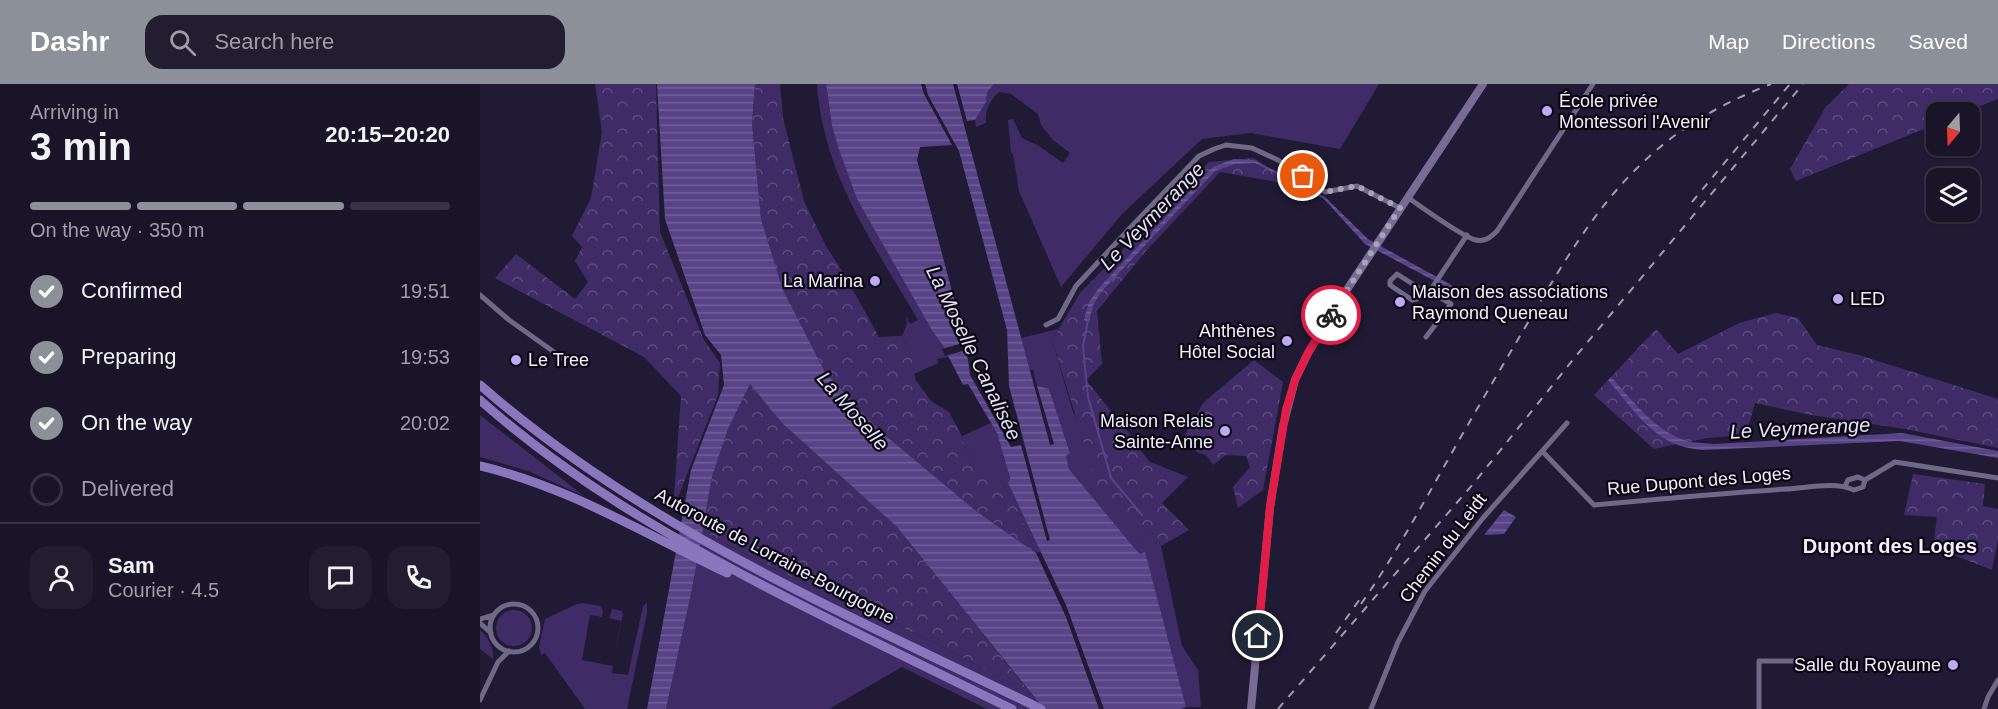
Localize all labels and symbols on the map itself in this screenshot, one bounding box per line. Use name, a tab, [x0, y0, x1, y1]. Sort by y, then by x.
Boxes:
place label: École privée Montessori l'Avenir	[1559, 91, 1710, 132]
north arrow	[1926, 102, 1980, 156]
marker: École privée Montessori l'Avenir	[1540, 104, 1554, 118]
pin	[1277, 150, 1328, 201]
water label: Le Veymerange	[1095, 158, 1209, 274]
water label: La Moselle Canalisée	[922, 262, 1026, 444]
place label: La Marina	[783, 271, 864, 291]
marker: La Marina	[868, 274, 882, 288]
place label: Maison des associations Raymond Queneau	[1412, 282, 1608, 323]
courier	[1301, 285, 1361, 345]
place label: LED	[1850, 289, 1885, 309]
marker: LED	[1831, 292, 1845, 306]
marker: Maison des associations Raymond Queneau	[1393, 295, 1407, 309]
place label: Ahthènes Hôtel Social	[1179, 321, 1275, 362]
marker: Ahthènes Hôtel Social	[1280, 334, 1294, 348]
place label: Le Tree	[528, 350, 589, 370]
marker: Le Tree	[509, 353, 523, 367]
water label: La Moselle	[813, 367, 893, 455]
place label: Maison Relais Sainte-Anne	[1100, 411, 1213, 452]
water label: Le Veymerange	[1729, 413, 1871, 443]
marker: Maison Relais Sainte-Anne	[1218, 424, 1232, 438]
street label: Rue Dupont des Loges	[1606, 463, 1792, 499]
street label: Autoroute de Lorraine-Bourgogne	[652, 484, 898, 628]
street label: Chemin du Leidt	[1396, 490, 1490, 606]
district label: Dupont des Loges	[1803, 535, 1977, 557]
pin	[1232, 610, 1283, 661]
place label: Salle du Royaume	[1794, 655, 1941, 675]
marker: Salle du Royaume	[1946, 658, 1960, 672]

